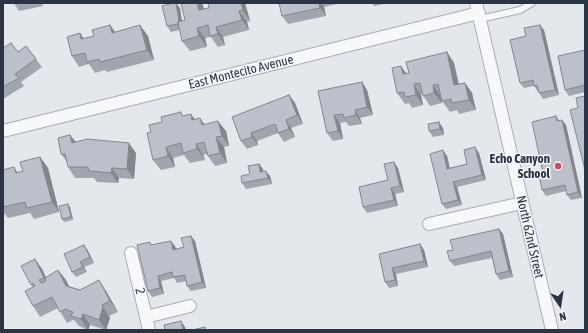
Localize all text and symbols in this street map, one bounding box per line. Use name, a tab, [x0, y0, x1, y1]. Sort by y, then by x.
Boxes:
street label: East Montecito Avenue	[187, 51, 295, 93]
place label: Echo Canyon School	[490, 151, 550, 182]
marker: Echo Canyon School	[553, 161, 563, 171]
street label: North 62nd Street	[513, 194, 547, 280]
north arrow	[540, 285, 580, 325]
street label: 2	[132, 286, 148, 296]
text: N	[558, 310, 567, 323]

